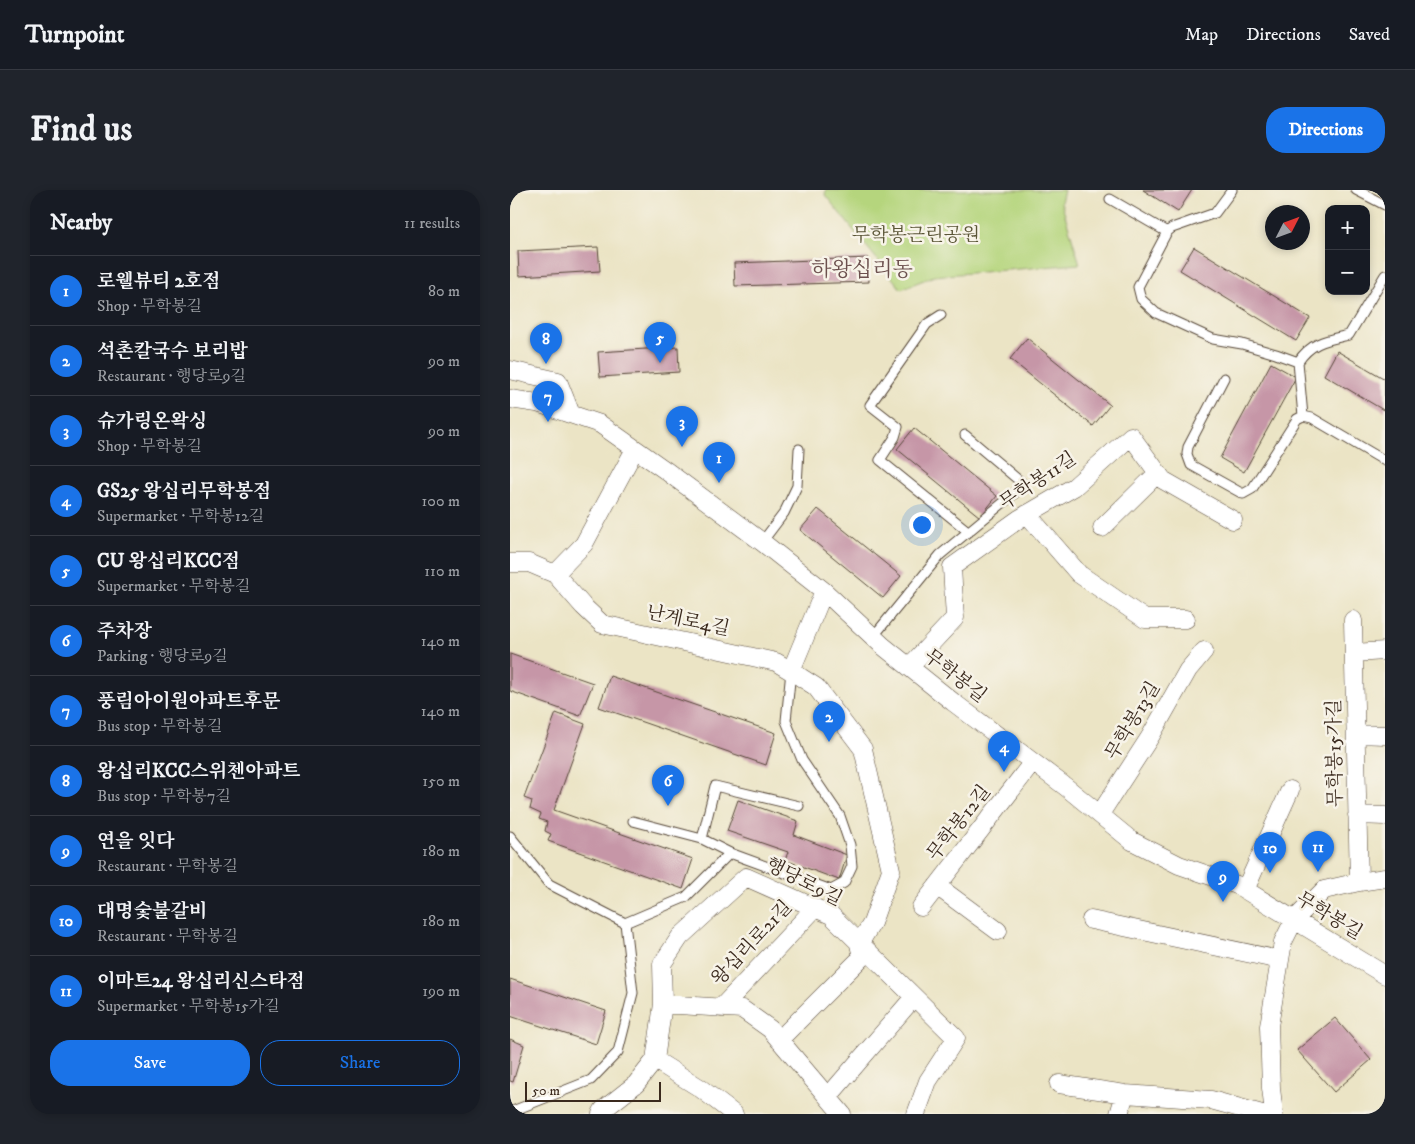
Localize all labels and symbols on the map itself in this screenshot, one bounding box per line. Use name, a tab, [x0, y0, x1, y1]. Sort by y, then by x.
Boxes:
north arrow	[1265, 205, 1310, 250]
park label: 무학봉근린공원	[852, 224, 980, 247]
district label: 하왕십리동	[811, 257, 913, 283]
pin: 5	[644, 322, 676, 363]
pin: 8	[530, 323, 562, 364]
pin: 7	[532, 381, 564, 422]
pin: 3	[666, 406, 698, 447]
pin: 1	[703, 442, 735, 483]
street label: 무학봉11길	[995, 447, 1081, 515]
your location	[909, 512, 935, 538]
street label: 난계로4길	[644, 601, 732, 641]
street label: 무학봉길	[919, 644, 991, 708]
street label: 무학봉13길	[1101, 678, 1165, 764]
street label: 무학봉15가길	[1323, 699, 1347, 807]
pin: 2	[813, 701, 845, 742]
pin: 4	[988, 731, 1020, 772]
pin: 6	[652, 765, 684, 806]
street label: 무학봉12길	[922, 781, 996, 865]
pin: 11	[1302, 831, 1334, 872]
pin: 10	[1254, 832, 1286, 873]
street label: 행당로9길	[762, 853, 846, 911]
pin: 9	[1207, 861, 1239, 902]
street label: 무학봉길	[1292, 887, 1366, 945]
street label: 왕십리로21길	[707, 896, 797, 990]
scale bar	[525, 1079, 661, 1102]

